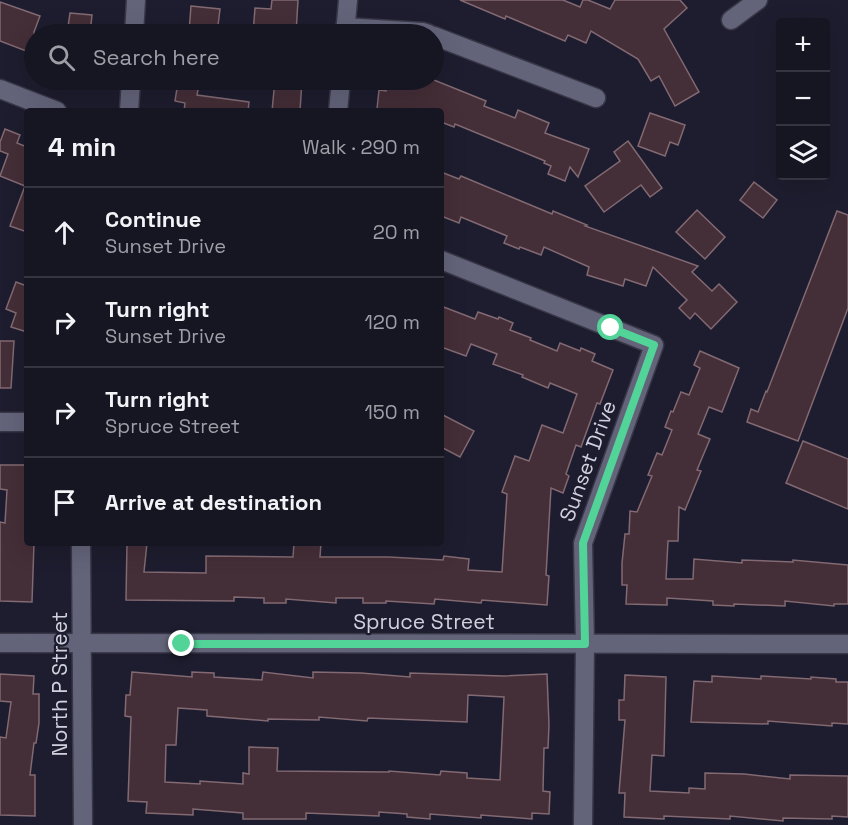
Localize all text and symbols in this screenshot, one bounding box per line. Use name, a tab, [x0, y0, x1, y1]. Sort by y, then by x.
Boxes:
map controls	[776, 18, 830, 180]
button: +	[776, 18, 830, 72]
search box	[24, 24, 444, 90]
icon: search	[45, 41, 78, 74]
text: Search here	[93, 43, 220, 71]
button: −	[776, 72, 830, 126]
button: layers	[776, 126, 830, 180]
text: 4 min	[48, 130, 116, 164]
text: Walk · 290 m	[302, 134, 420, 160]
text: Continue	[105, 205, 201, 233]
icon: ahead	[48, 216, 81, 249]
text: 20 m	[373, 219, 420, 245]
text: Sunset Drive	[105, 233, 226, 259]
text: Turn right	[105, 295, 210, 323]
icon: right	[48, 306, 81, 339]
text: 120 m	[364, 309, 420, 335]
route start	[597, 314, 623, 340]
text: Sunset Drive	[105, 323, 226, 349]
text: Turn right	[105, 385, 210, 413]
icon: right	[48, 396, 81, 429]
street label: Sunset Drive	[553, 397, 622, 525]
text: 150 m	[365, 399, 420, 425]
text: Spruce Street	[105, 413, 240, 439]
icon: arrive	[48, 486, 81, 519]
text: Arrive at destination	[105, 488, 322, 516]
street label: Spruce Street	[353, 608, 495, 635]
street label: North P Street	[46, 612, 73, 756]
route end	[168, 630, 194, 656]

